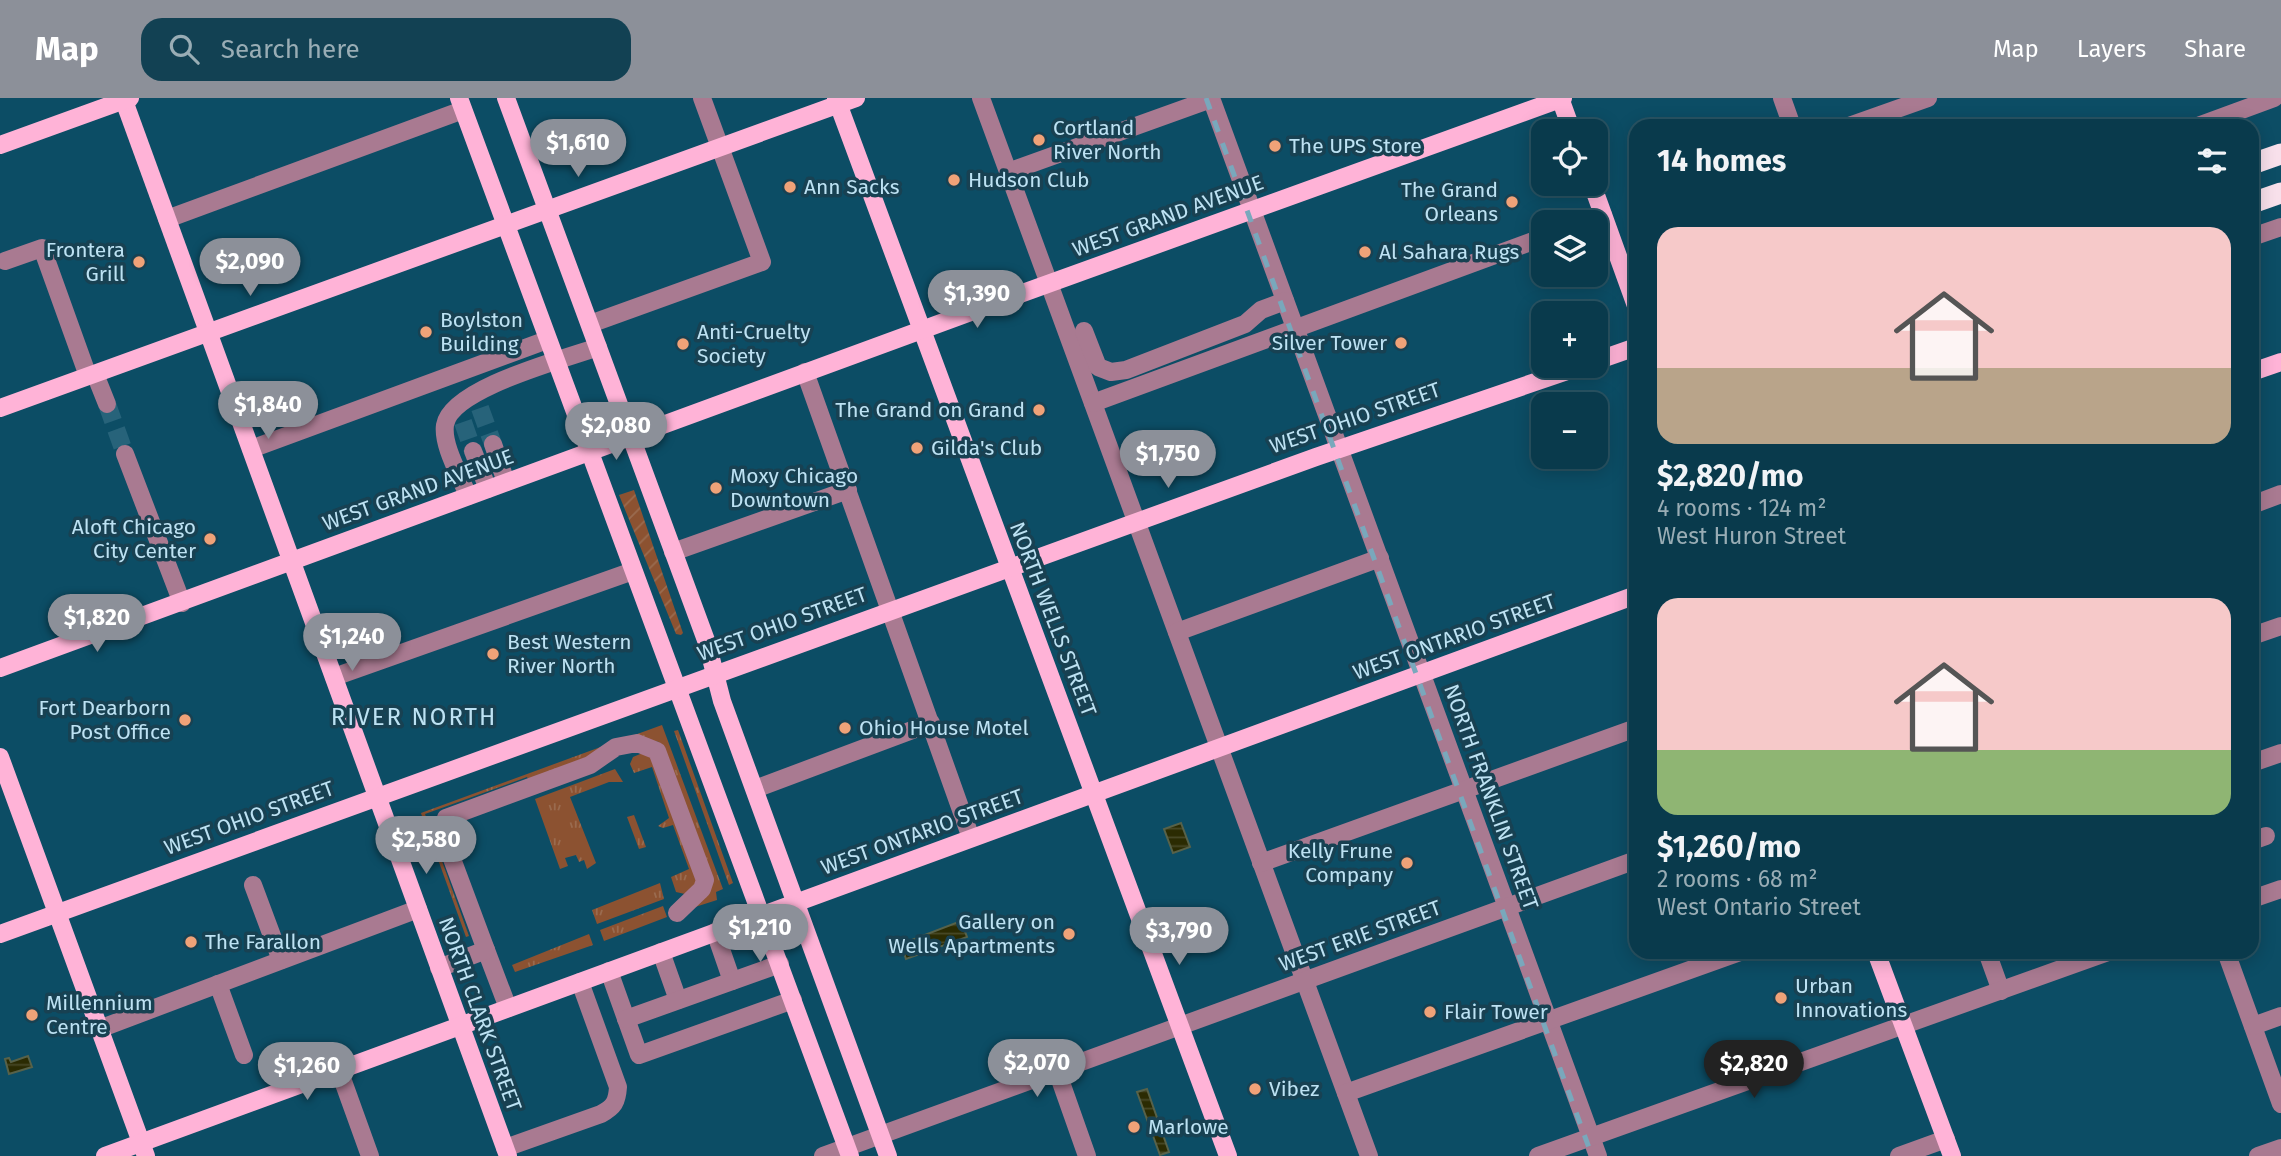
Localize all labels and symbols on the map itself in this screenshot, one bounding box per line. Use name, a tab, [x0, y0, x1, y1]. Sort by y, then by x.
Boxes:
place label: Cortland River North	[1053, 115, 1162, 165]
pin: $1,610	[521, 120, 635, 179]
marker: Cortland River North	[1031, 132, 1047, 148]
place label: The UPS Store	[1289, 133, 1422, 159]
marker: The UPS Store	[1267, 138, 1283, 154]
place label: Hudson Club	[968, 167, 1089, 193]
street label: WEST GRAND AVENUE	[1069, 169, 1267, 263]
marker: Hudson Club	[946, 172, 962, 188]
place label: Ann Sacks	[804, 174, 900, 200]
place label: The Grand Orleans	[1401, 177, 1498, 227]
marker: Ann Sacks	[782, 179, 798, 195]
marker: The Grand Orleans	[1504, 194, 1520, 210]
place label: Frontera Grill	[46, 237, 125, 287]
pin: $2,090	[193, 238, 307, 298]
place label: Al Sahara Rugs	[1379, 239, 1519, 265]
marker: Al Sahara Rugs	[1357, 244, 1373, 260]
marker: Frontera Grill	[131, 254, 147, 270]
pin: $1,390	[920, 271, 1034, 330]
place label: Boylston Building	[440, 307, 523, 357]
place label: Anti-Cruelty Society	[697, 319, 811, 369]
marker: Boylston Building	[418, 324, 434, 340]
place label: Silver Tower	[1272, 330, 1387, 356]
marker: Silver Tower	[1393, 335, 1409, 351]
marker: Anti-Cruelty Society	[675, 336, 691, 352]
street label: WEST OHIO STREET	[1266, 377, 1444, 459]
pin: $1,840	[211, 382, 325, 441]
place label: The Grand on Grand	[835, 397, 1025, 423]
pin: $2,080	[559, 402, 673, 462]
marker: The Grand on Grand	[1031, 402, 1047, 418]
pin: $1,750	[1111, 430, 1225, 490]
place label: Gilda's Club	[931, 435, 1042, 461]
marker: Gilda's Club	[909, 440, 925, 456]
street label: WEST GRAND AVENUE	[319, 443, 517, 537]
place label: Moxy Chicago Downtown	[730, 463, 858, 513]
marker: Moxy Chicago Downtown	[708, 480, 724, 496]
place label: Aloft Chicago City Center	[72, 514, 196, 564]
street label: NORTH WELLS STREET	[1004, 518, 1102, 720]
marker: Aloft Chicago City Center	[202, 531, 218, 547]
street label: WEST OHIO STREET	[694, 581, 871, 667]
street label: WEST ONTARIO STREET	[1349, 588, 1559, 686]
pin: $1,820	[40, 594, 154, 654]
pin: $1,240	[295, 614, 409, 673]
place label: Best Western River North	[507, 629, 632, 679]
marker: Best Western River North	[485, 646, 501, 662]
street label: NORTH FRANKLIN STREET	[1438, 681, 1544, 913]
place label: Fort Dearborn Post Office	[38, 695, 171, 745]
district label: RIVER NORTH	[331, 703, 497, 731]
marker: Fort Dearborn Post Office	[177, 712, 193, 728]
place label: Ohio House Motel	[859, 715, 1029, 741]
marker: Ohio House Motel	[837, 720, 853, 736]
street label: WEST OHIO STREET	[161, 775, 338, 861]
street label: WEST ONTARIO STREET	[817, 783, 1027, 881]
pin: $2,580	[369, 816, 483, 876]
place label: Kelly Frune Company	[1288, 838, 1394, 888]
marker: Kelly Frune Company	[1399, 855, 1415, 871]
street label: WEST ERIE STREET	[1275, 895, 1445, 977]
pin: $1,210	[703, 904, 817, 964]
pin: $3,790	[1122, 908, 1236, 967]
place label: Gallery on Wells Apartments	[888, 909, 1055, 959]
street label: NORTH CLARK STREET	[433, 913, 527, 1115]
marker: Gallery on Wells Apartments	[1061, 926, 1077, 942]
place label: The Farallon	[205, 929, 321, 955]
marker: The Farallon	[183, 934, 199, 950]
place label: Urban Innovations	[1795, 973, 1907, 1023]
place label: Millennium Centre	[46, 990, 153, 1040]
marker: Urban Innovations	[1773, 990, 1789, 1006]
place label: Flair Tower	[1444, 999, 1548, 1025]
marker: Flair Tower	[1422, 1004, 1438, 1020]
marker: Millennium Centre	[24, 1007, 40, 1023]
pin: $2,070	[980, 1040, 1094, 1099]
pin: $2,820	[1697, 1040, 1811, 1100]
pin: $1,260	[250, 1042, 364, 1102]
place label: Vibez	[1269, 1076, 1320, 1102]
marker: Vibez	[1247, 1081, 1263, 1097]
place label: Marlowe	[1148, 1114, 1229, 1140]
marker: Marlowe	[1126, 1119, 1142, 1135]

